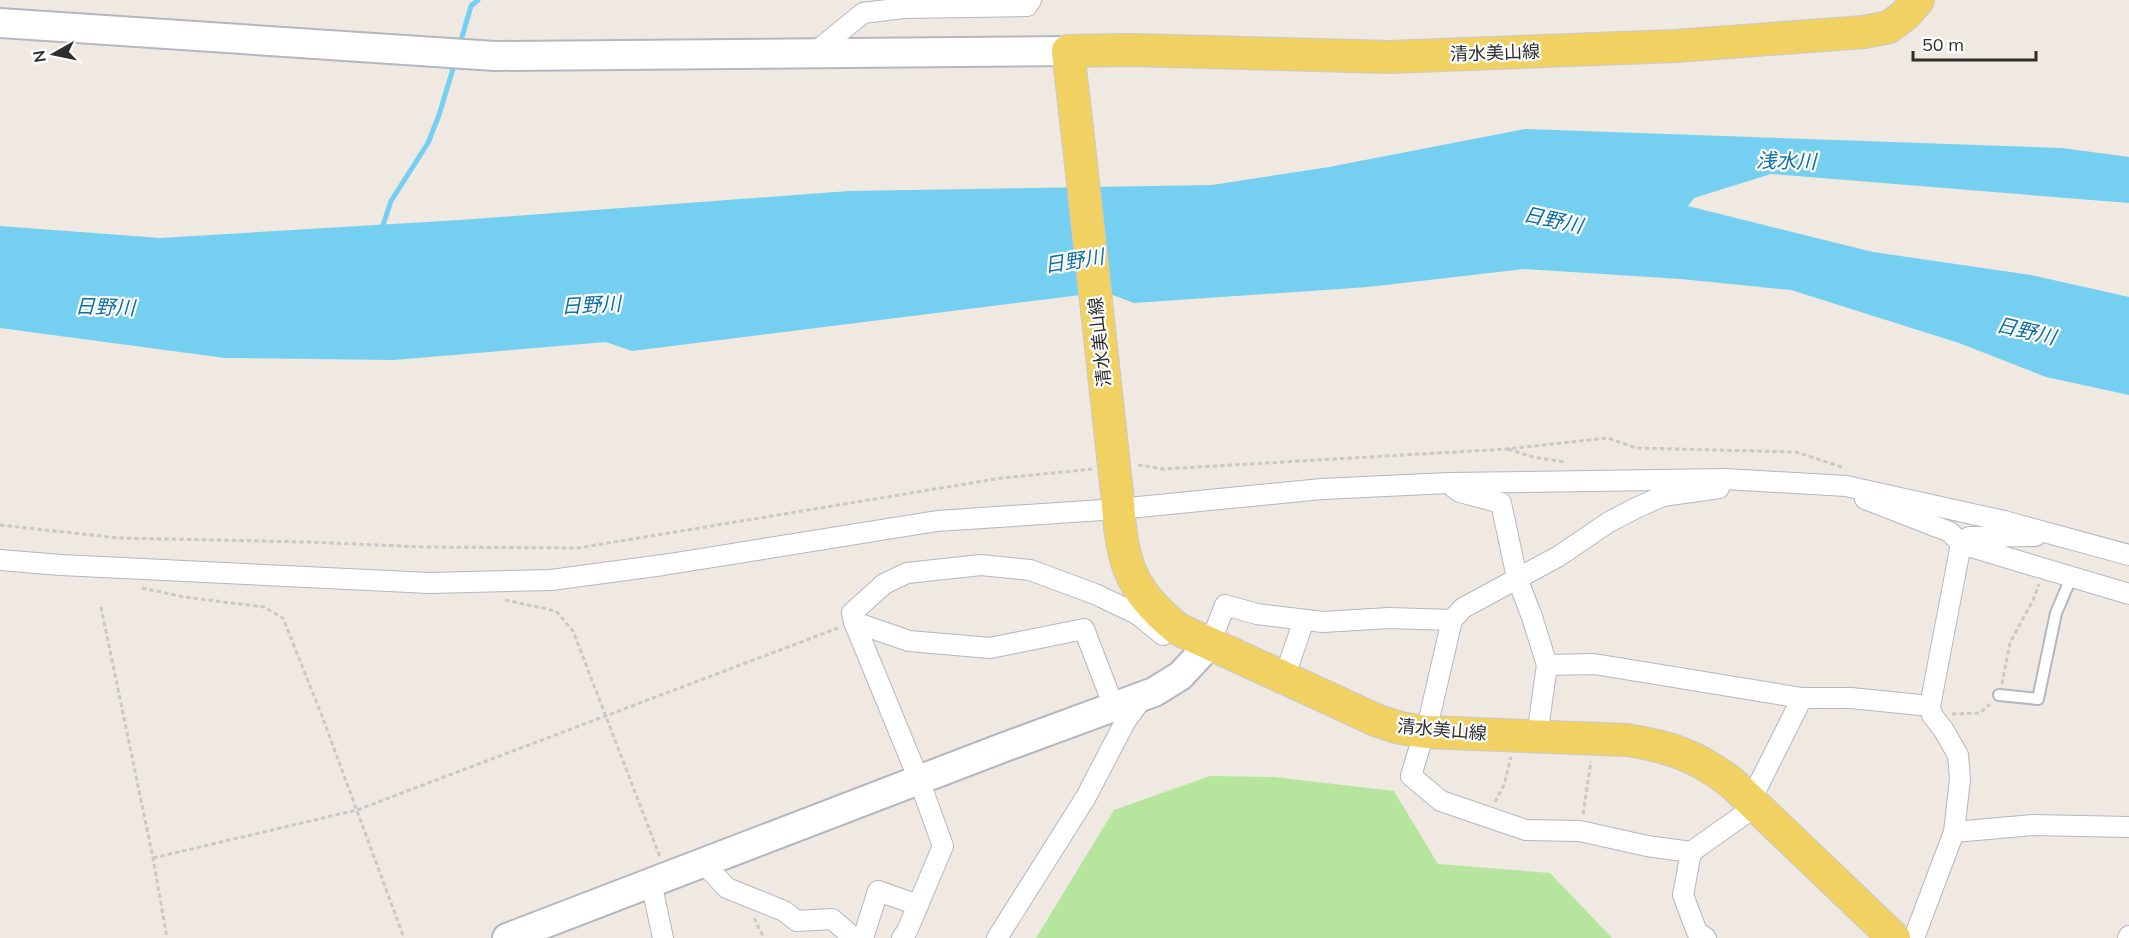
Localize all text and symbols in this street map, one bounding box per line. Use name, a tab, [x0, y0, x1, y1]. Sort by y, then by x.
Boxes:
north arrow	[24, 24, 84, 84]
scale bar	[1913, 24, 2036, 62]
text: 50 m	[1922, 33, 1964, 56]
street label: 清水美山線	[1450, 39, 1540, 66]
text: N	[28, 49, 50, 64]
water label: 浅水川	[1756, 147, 1818, 174]
water label: 日野川	[1521, 201, 1587, 238]
water label: 日野川	[1042, 243, 1107, 278]
water label: 日野川	[560, 290, 624, 319]
water label: 日野川	[75, 293, 137, 320]
street label: 清水美山線	[1083, 296, 1116, 388]
water label: 日野川	[1994, 312, 2060, 350]
street label: 清水美山線	[1396, 714, 1488, 745]

